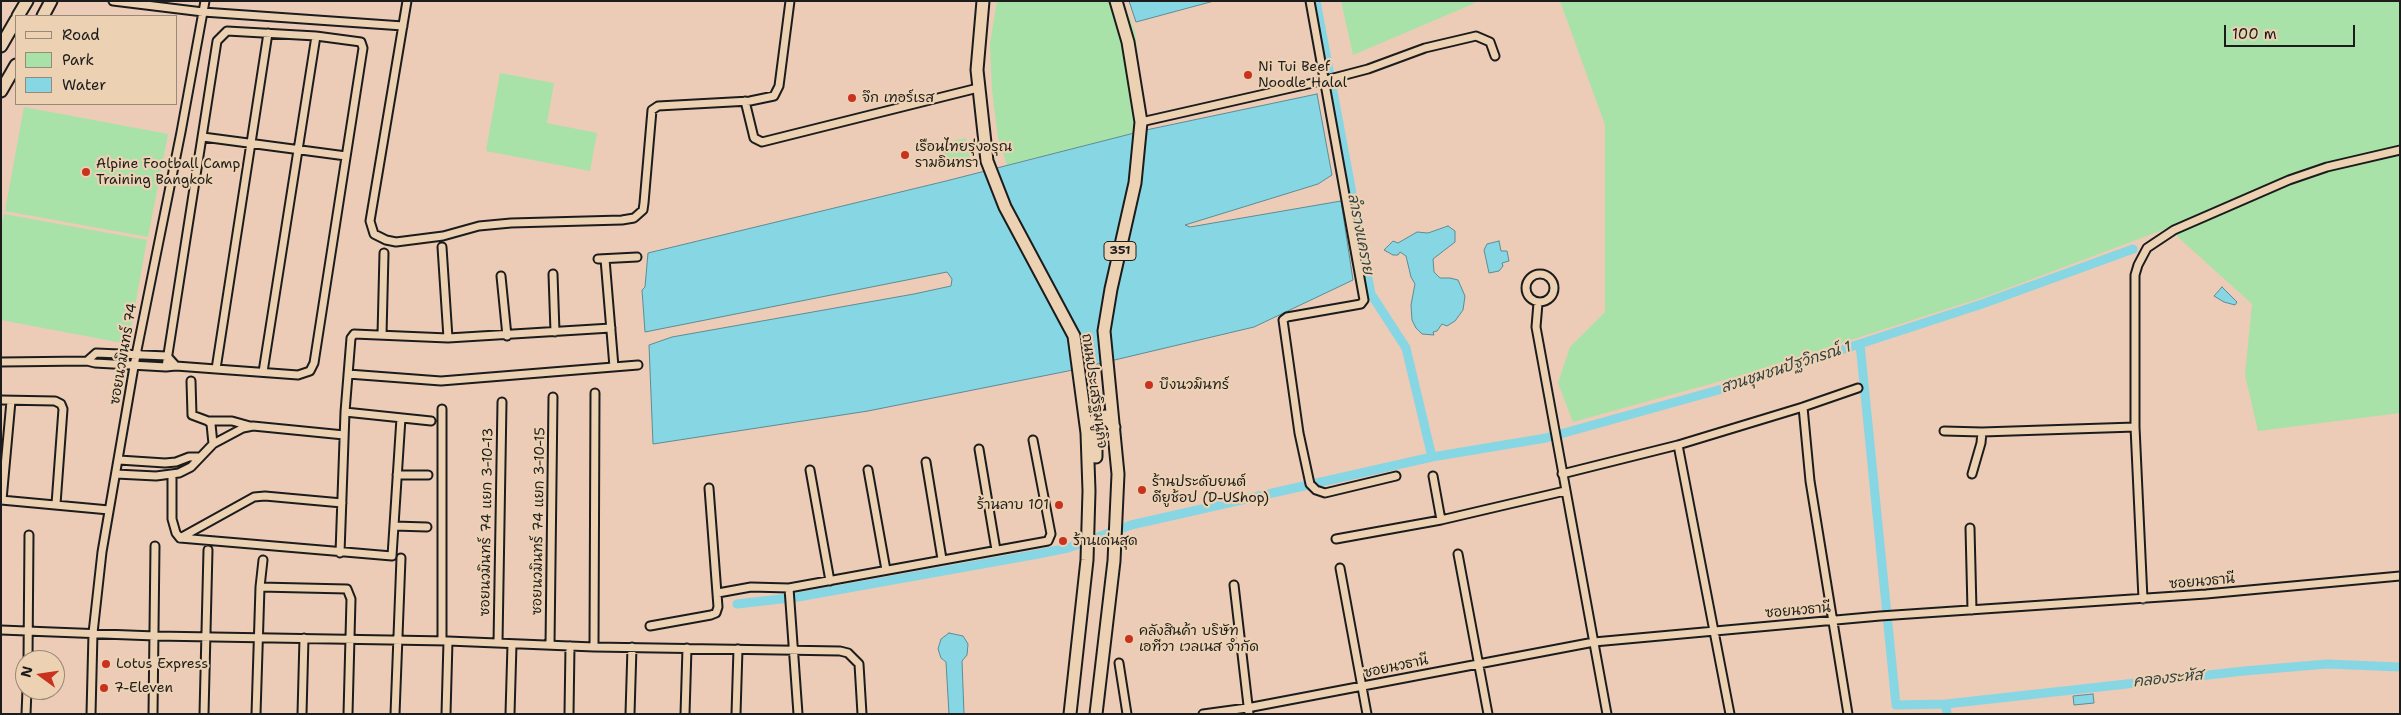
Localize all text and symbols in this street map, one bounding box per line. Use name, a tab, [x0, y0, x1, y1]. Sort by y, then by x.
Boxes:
legend	[15, 15, 178, 105]
scale bar	[2226, 15, 2357, 47]
text: 100 m	[2232, 24, 2277, 44]
text: Road	[62, 25, 100, 45]
text: Park	[62, 50, 94, 70]
place label: Ni Tui Beef Noodle Halal	[1258, 59, 1347, 92]
marker: Ni Tui Beef Noodle Halal	[1242, 69, 1254, 81]
text: Water	[62, 75, 106, 95]
place label: จึก เทอร์เรส	[862, 90, 934, 106]
marker: จึก เทอร์เรส	[846, 92, 858, 104]
place label: เรือนไทยรุ่งอรุณ รามอินทรา	[915, 139, 1012, 172]
marker: เรือนไทยรุ่งอรุณ รามอินทรา	[899, 149, 911, 161]
place label: Alpine Football Camp Training Bangkok	[96, 156, 240, 188]
marker: Alpine Football Camp Training Bangkok	[80, 166, 92, 178]
water label: ลำรางแคราย	[1343, 192, 1377, 276]
road number: 351	[1104, 242, 1136, 260]
street label: ซอยนวมินทร์ 74	[107, 302, 141, 406]
street label: ถนนประเสริฐมนูกิจ	[1078, 333, 1110, 449]
water label: สวนชุมชนปัฐวิกรณ์ 1	[1719, 338, 1853, 398]
place label: บึงนวมินทร์	[1159, 377, 1229, 393]
marker: บึงนวมินทร์	[1143, 379, 1155, 391]
street label: ซอยนวมินทร์ 74 แยก 3-10-15	[529, 427, 549, 615]
street label: ซอยนวมินทร์ 74 แยก 3-10-13	[477, 428, 497, 616]
place label: ร้านประดับยนต์ ดียูช้อป (D-UShop)	[1152, 474, 1269, 507]
marker: ร้านประดับยนต์ ดียูช้อป (D-UShop)	[1136, 484, 1148, 496]
place label: ร้านลาบ 101	[977, 497, 1049, 513]
marker: ร้านลาบ 101	[1053, 499, 1065, 511]
place label: ร้านเด่นสุด	[1073, 533, 1138, 549]
marker: ร้านเด่นสุด	[1057, 535, 1069, 547]
street label: ซอยนวธานี	[2169, 571, 2235, 593]
street label: ซอยนวธานี	[1765, 600, 1831, 622]
place label: คลังสินค้า บริษัท เอทีวา เวลเนส จำกัด	[1139, 623, 1259, 656]
marker: คลังสินค้า บริษัท เอทีวา เวลเนส จำกัด	[1123, 633, 1135, 645]
north arrow	[15, 650, 65, 700]
street label: ซอยนวธานี	[1362, 652, 1430, 682]
place label: Lotus Express	[116, 656, 208, 672]
marker: Lotus Express	[100, 658, 112, 670]
text: N	[16, 664, 36, 679]
water label: คลองระหัส	[2132, 666, 2204, 692]
place label: 7-Eleven	[114, 680, 173, 696]
marker: 7-Eleven	[98, 682, 110, 694]

